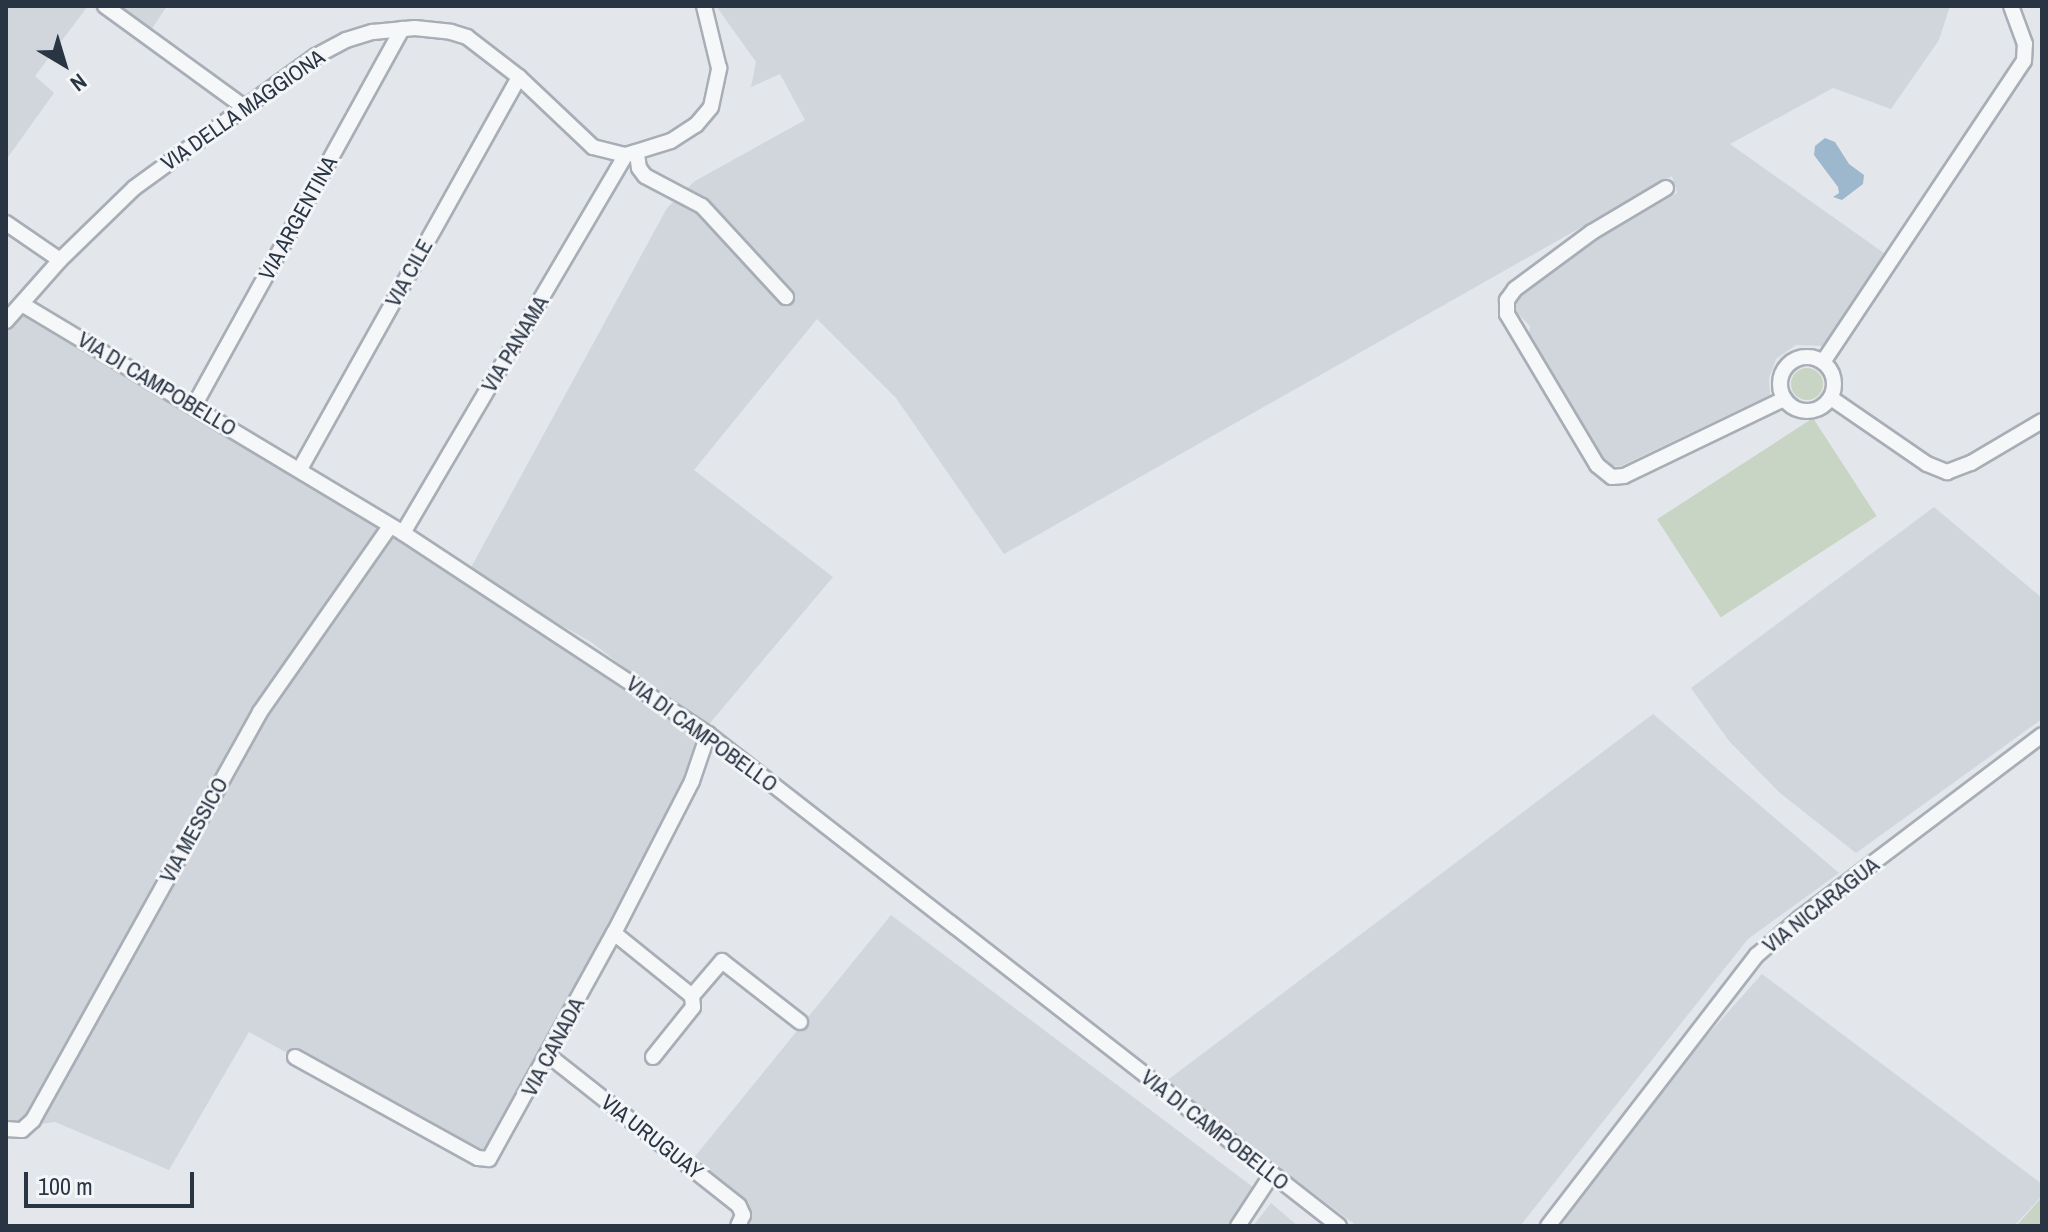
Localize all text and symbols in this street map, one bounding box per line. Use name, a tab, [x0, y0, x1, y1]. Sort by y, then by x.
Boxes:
north arrow	[24, 24, 104, 104]
street label: VIA DELLA MAGGIONA	[155, 43, 331, 177]
text: N	[64, 67, 93, 99]
street label: VIA ARGENTINA	[253, 151, 343, 285]
street label: VIA CILE	[379, 234, 439, 312]
street label: VIA PANAMA	[476, 291, 554, 397]
street label: VIA DI CAMPOBELLO	[72, 326, 242, 442]
street label: VIA DI CAMPOBELLO	[621, 670, 783, 798]
street label: VIA MESSICO	[154, 772, 234, 888]
street label: VIA NICARAGUA	[1757, 851, 1885, 959]
street label: VIA CANADA	[516, 993, 590, 1101]
street label: VIA DI CAMPOBELLO	[1135, 1064, 1295, 1196]
street label: VIA URUGUAY	[595, 1089, 709, 1185]
scale bar	[28, 1156, 198, 1206]
text: 100 m	[38, 1170, 93, 1202]

